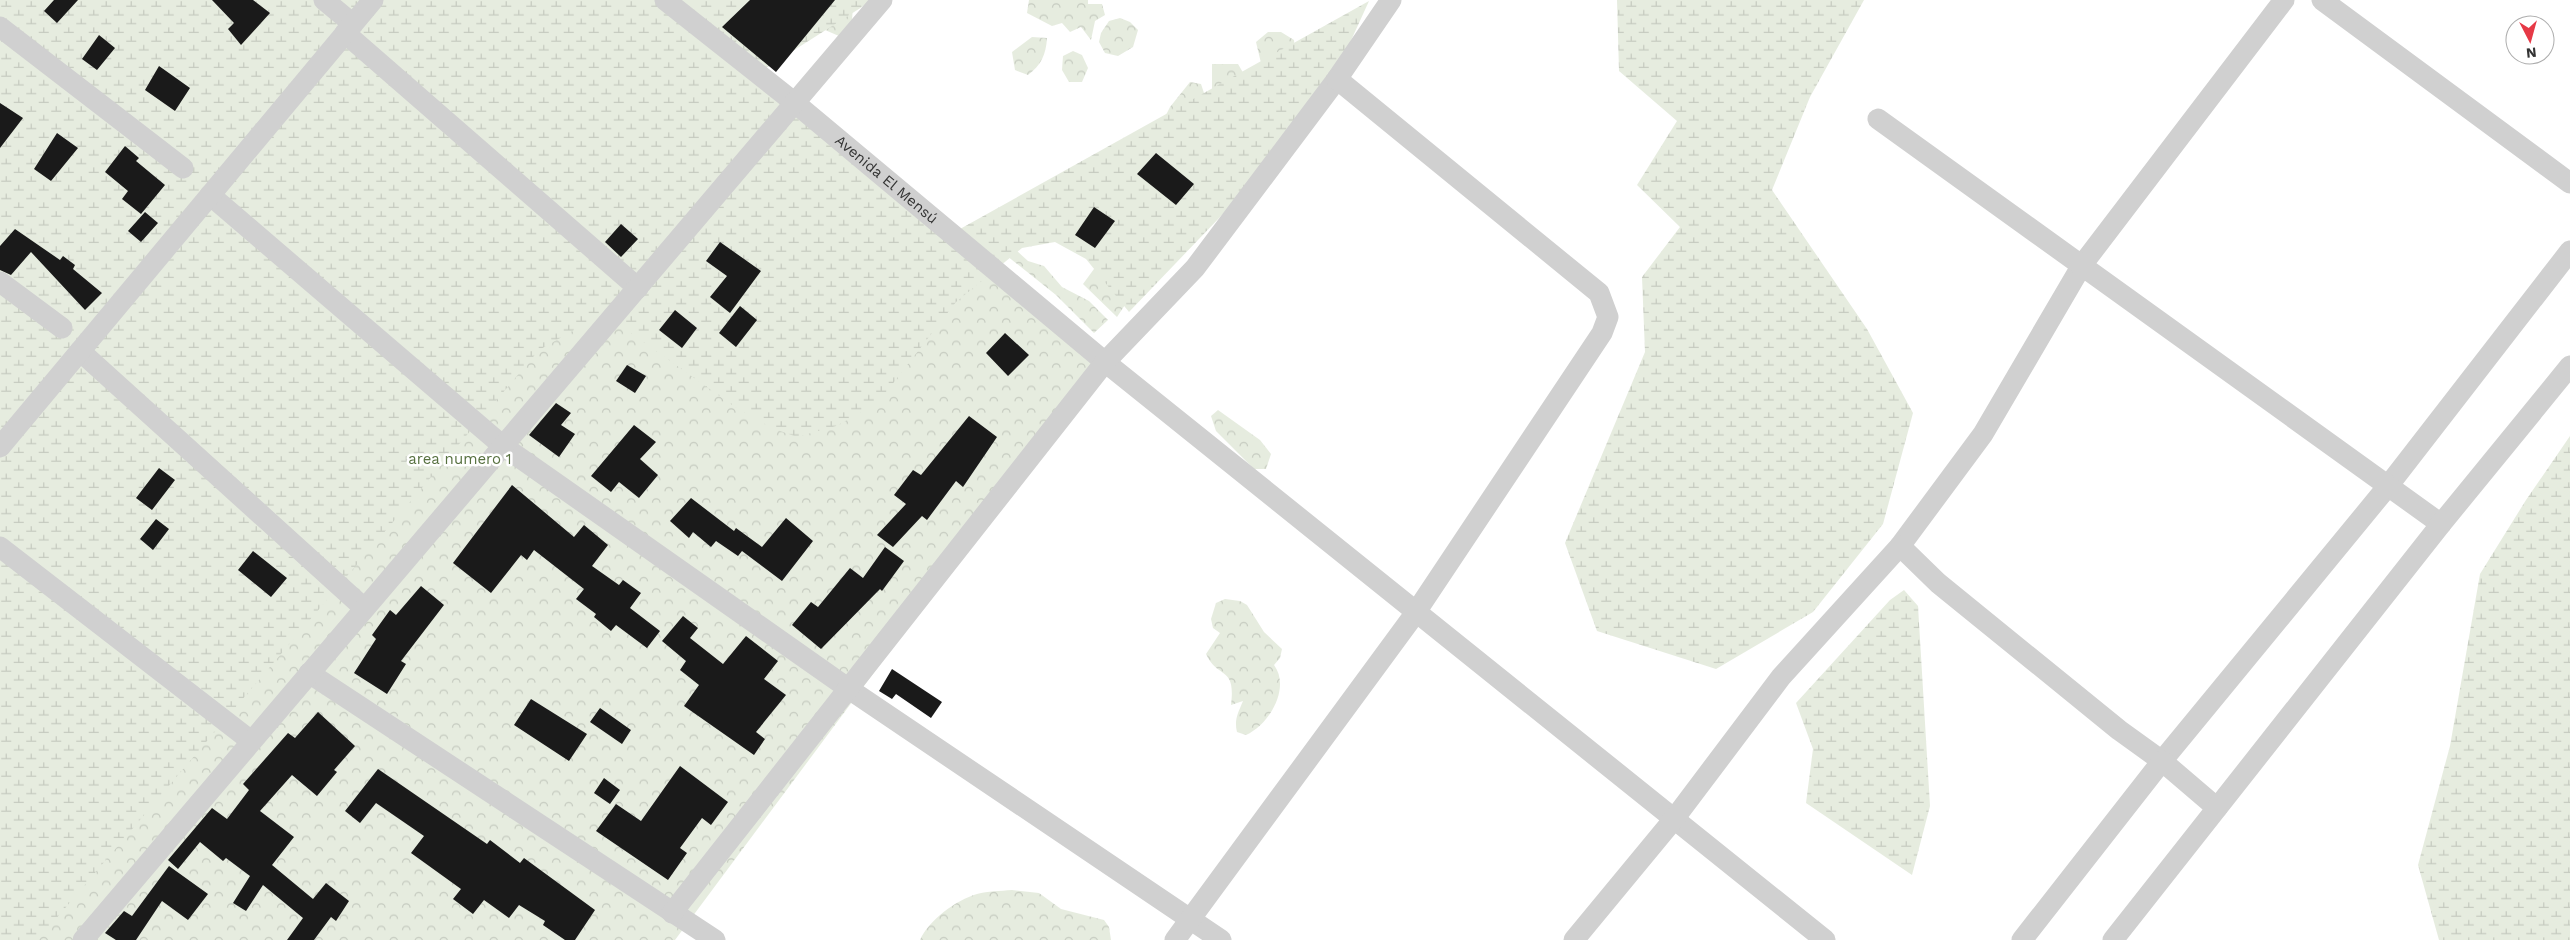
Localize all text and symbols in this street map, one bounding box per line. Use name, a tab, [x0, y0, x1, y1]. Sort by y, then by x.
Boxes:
north arrow	[2505, 15, 2555, 65]
text: N	[2525, 44, 2537, 61]
street label: Avenida El Mensú	[831, 131, 941, 227]
park label: area numero 1	[408, 450, 512, 468]

